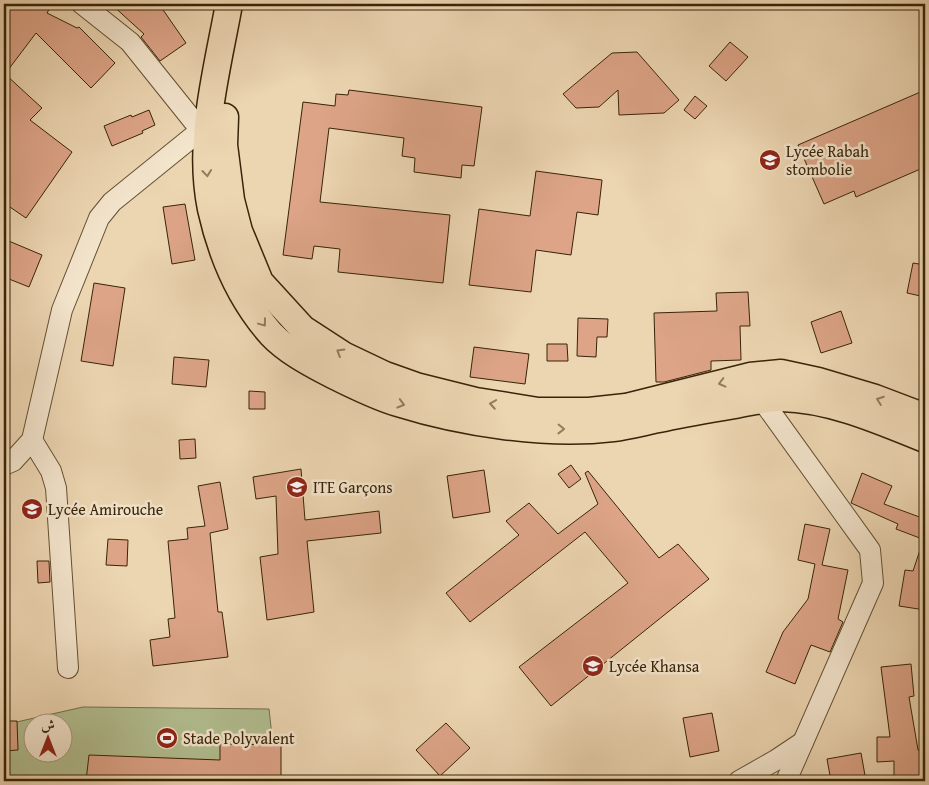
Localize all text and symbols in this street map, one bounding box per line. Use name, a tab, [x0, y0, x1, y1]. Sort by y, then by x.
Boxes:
place label: Lycée Rabah stombolie	[786, 139, 869, 181]
school or university icon: Lycée Rabah stombolie	[758, 148, 782, 172]
one-way arrow	[201, 169, 212, 177]
one-way arrow	[257, 317, 266, 327]
one-way arrow	[336, 349, 345, 359]
one-way arrow	[717, 377, 726, 388]
one-way arrow	[876, 396, 884, 406]
one-way arrow	[397, 398, 405, 409]
one-way arrow	[489, 399, 497, 410]
one-way arrow	[558, 424, 565, 434]
school or university icon: ITE Garçons	[285, 475, 309, 499]
place label: ITE Garçons	[313, 475, 393, 499]
school or university icon: Lycée Amirouche	[20, 497, 44, 521]
place label: Lycée Amirouche	[48, 497, 163, 521]
school or university icon: Lycée Khansa	[581, 654, 605, 678]
place label: Lycée Khansa	[609, 654, 700, 678]
north arrow	[22, 712, 72, 762]
text: ش	[41, 715, 55, 735]
sports icon: Stade Polyvalent	[155, 726, 179, 750]
place label: Stade Polyvalent	[183, 726, 295, 750]

